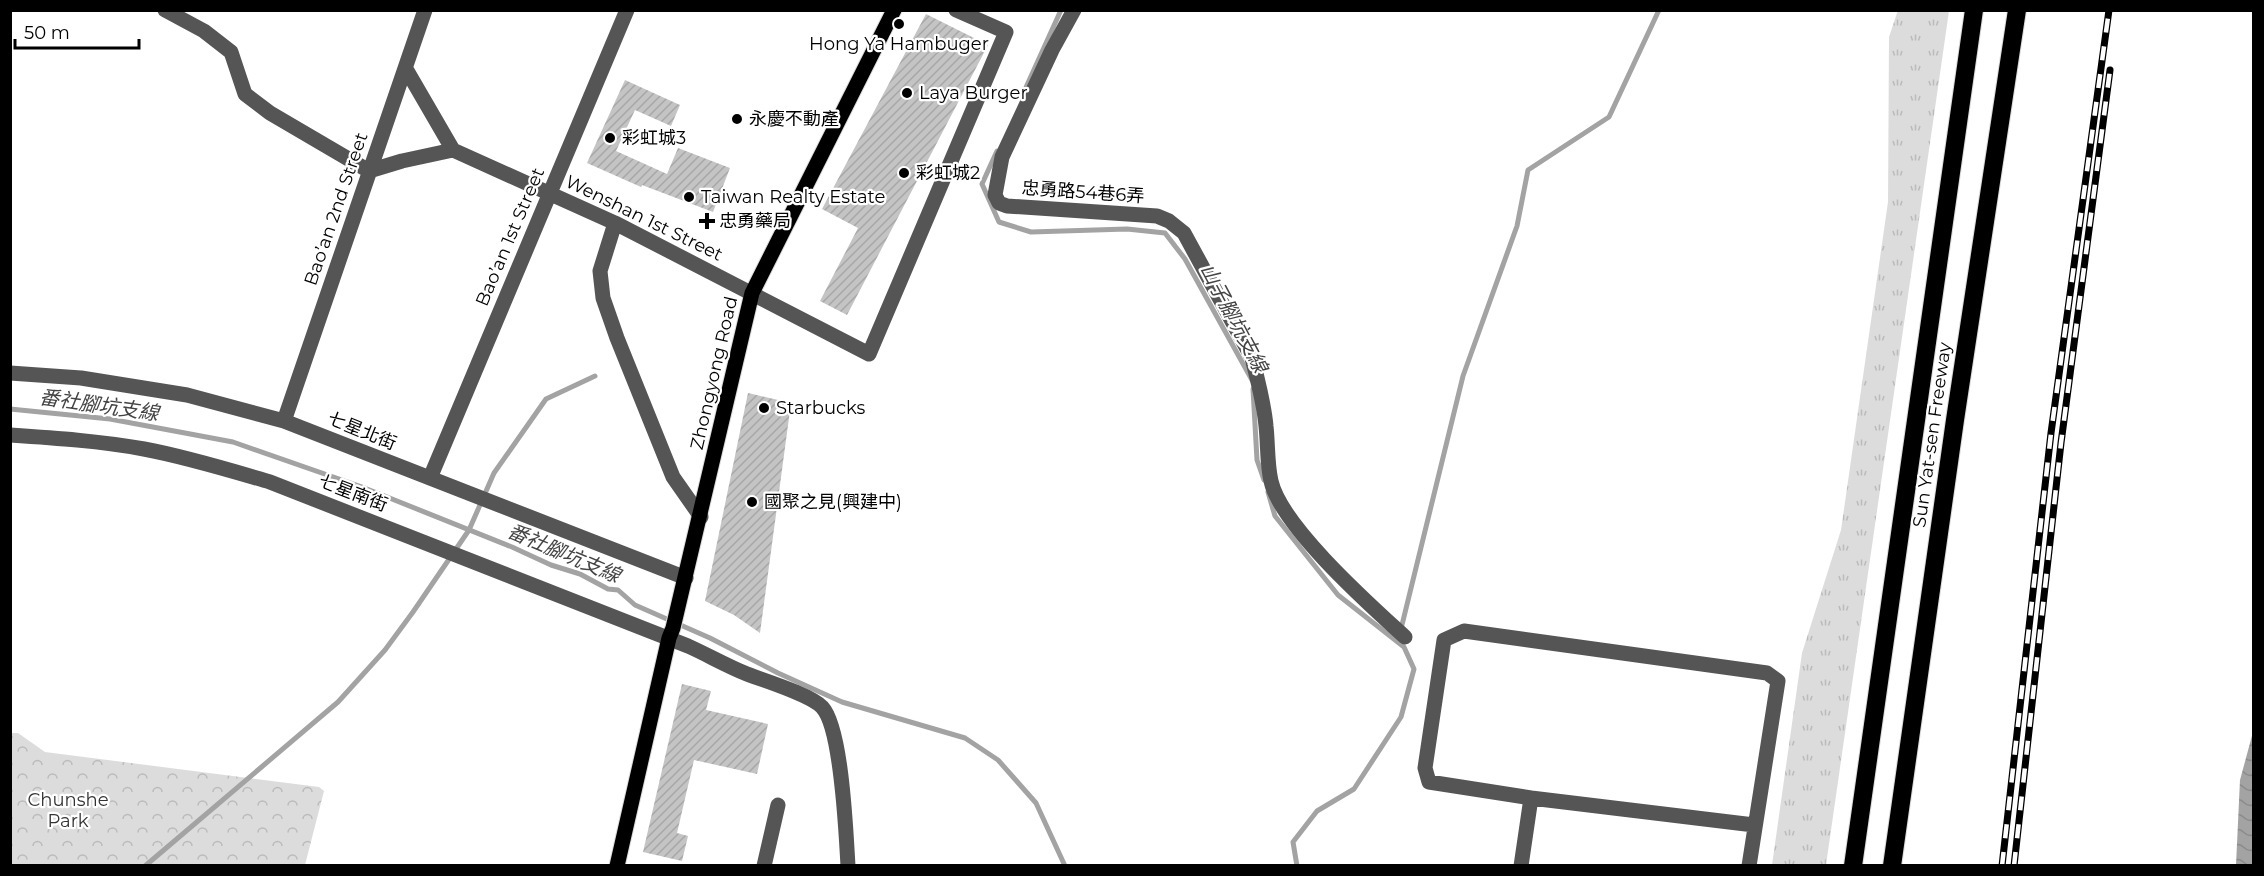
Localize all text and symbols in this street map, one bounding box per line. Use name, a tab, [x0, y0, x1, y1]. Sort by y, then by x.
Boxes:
scale bar	[15, 12, 140, 50]
marker: Hong Ya Hambuger	[892, 17, 906, 31]
text: 50 m	[24, 22, 70, 44]
place label: Hong Ya Hambuger	[809, 33, 989, 55]
place label: Laya Burger	[919, 82, 1028, 104]
marker: Laya Burger	[900, 86, 914, 100]
place label: 永慶不動產	[749, 108, 839, 130]
marker: 永慶不動產	[730, 112, 744, 126]
place label: 彩虹城3	[622, 127, 686, 149]
street label: Bao’an 2nd Street	[300, 130, 372, 288]
marker: 彩虹城3	[603, 131, 617, 145]
place label: 彩虹城2	[916, 162, 980, 184]
street label: Bao’an 1st Street	[471, 164, 549, 310]
marker: 彩虹城2	[897, 166, 911, 180]
street label: Wenshan 1st Street	[562, 170, 726, 266]
street label: 忠勇路54巷6弄	[1021, 177, 1145, 207]
place label: Taiwan Realty Estate	[701, 186, 886, 208]
marker: Taiwan Realty Estate	[682, 190, 696, 204]
place label: 忠勇藥局	[719, 210, 791, 232]
marker: 忠勇藥局	[700, 214, 714, 228]
water label: 山子腳坑支線	[1195, 259, 1274, 378]
street label: Zhongyong Road	[686, 294, 742, 452]
street label: Sun Yat-sen Freeway	[1908, 341, 1956, 529]
water label: 番社腳坑支線	[38, 385, 162, 426]
place label: Starbucks	[776, 397, 865, 419]
marker: Starbucks	[757, 401, 771, 415]
street label: 七星北街	[325, 407, 399, 455]
street label: 七星南街	[315, 470, 391, 516]
place label: 國聚之見(興建中)	[764, 491, 902, 513]
marker: 國聚之見(興建中)	[745, 495, 759, 509]
water label: 番社腳坑支線	[504, 519, 626, 588]
park label: Chunshe Park	[27, 789, 109, 832]

